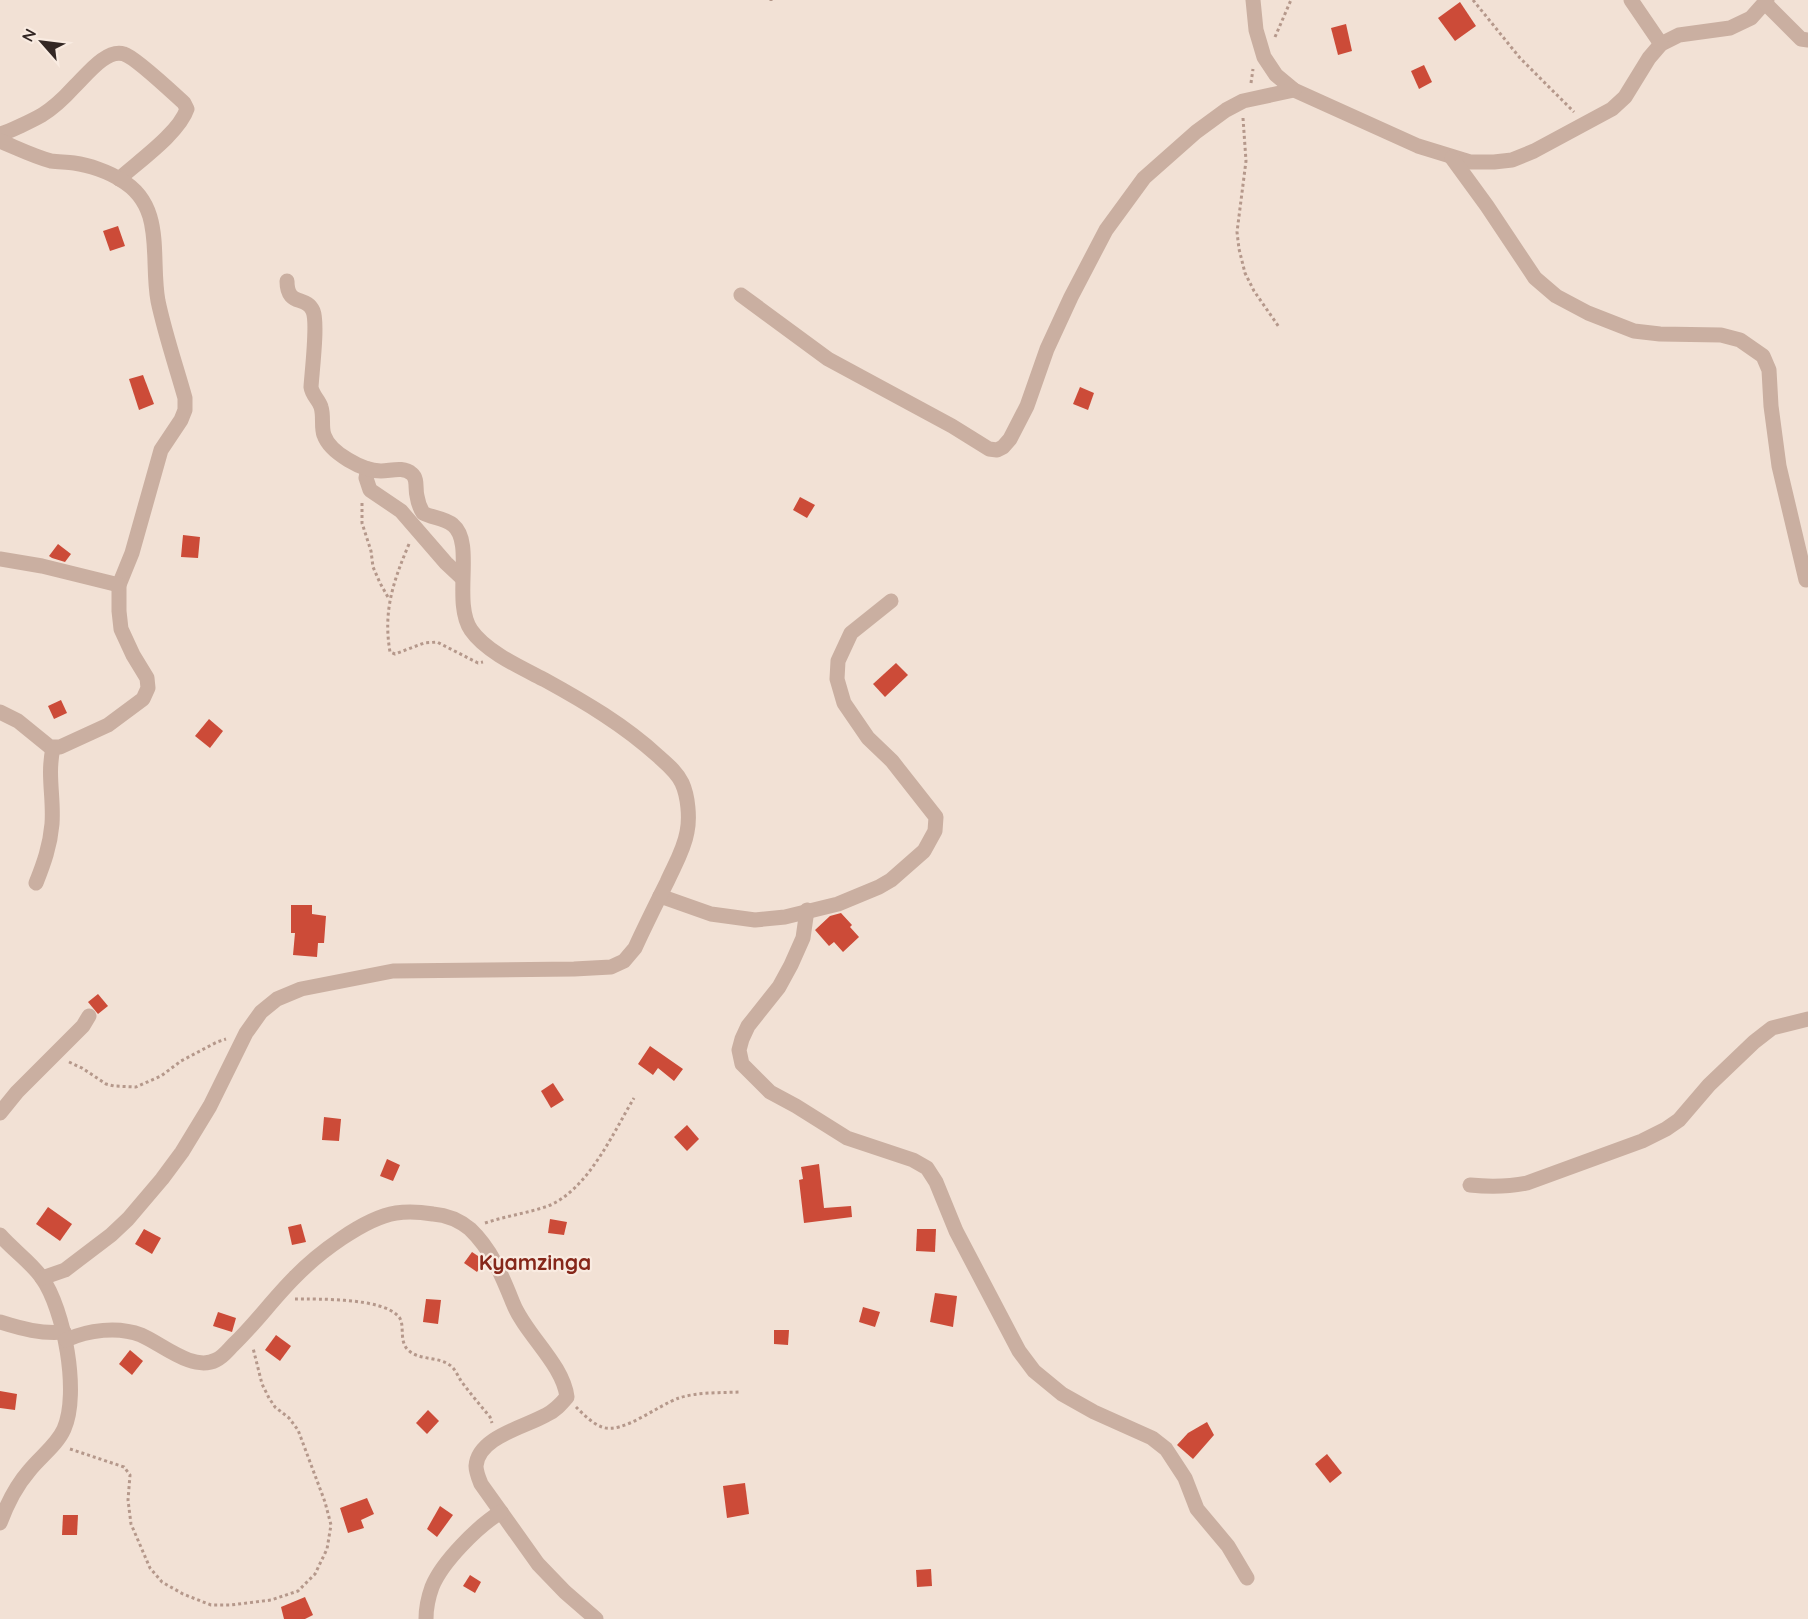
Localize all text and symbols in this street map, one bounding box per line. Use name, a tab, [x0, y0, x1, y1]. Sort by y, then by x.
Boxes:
north arrow	[12, 12, 72, 72]
text: N	[17, 25, 40, 45]
district label: Kyamzinga	[479, 1249, 591, 1275]

